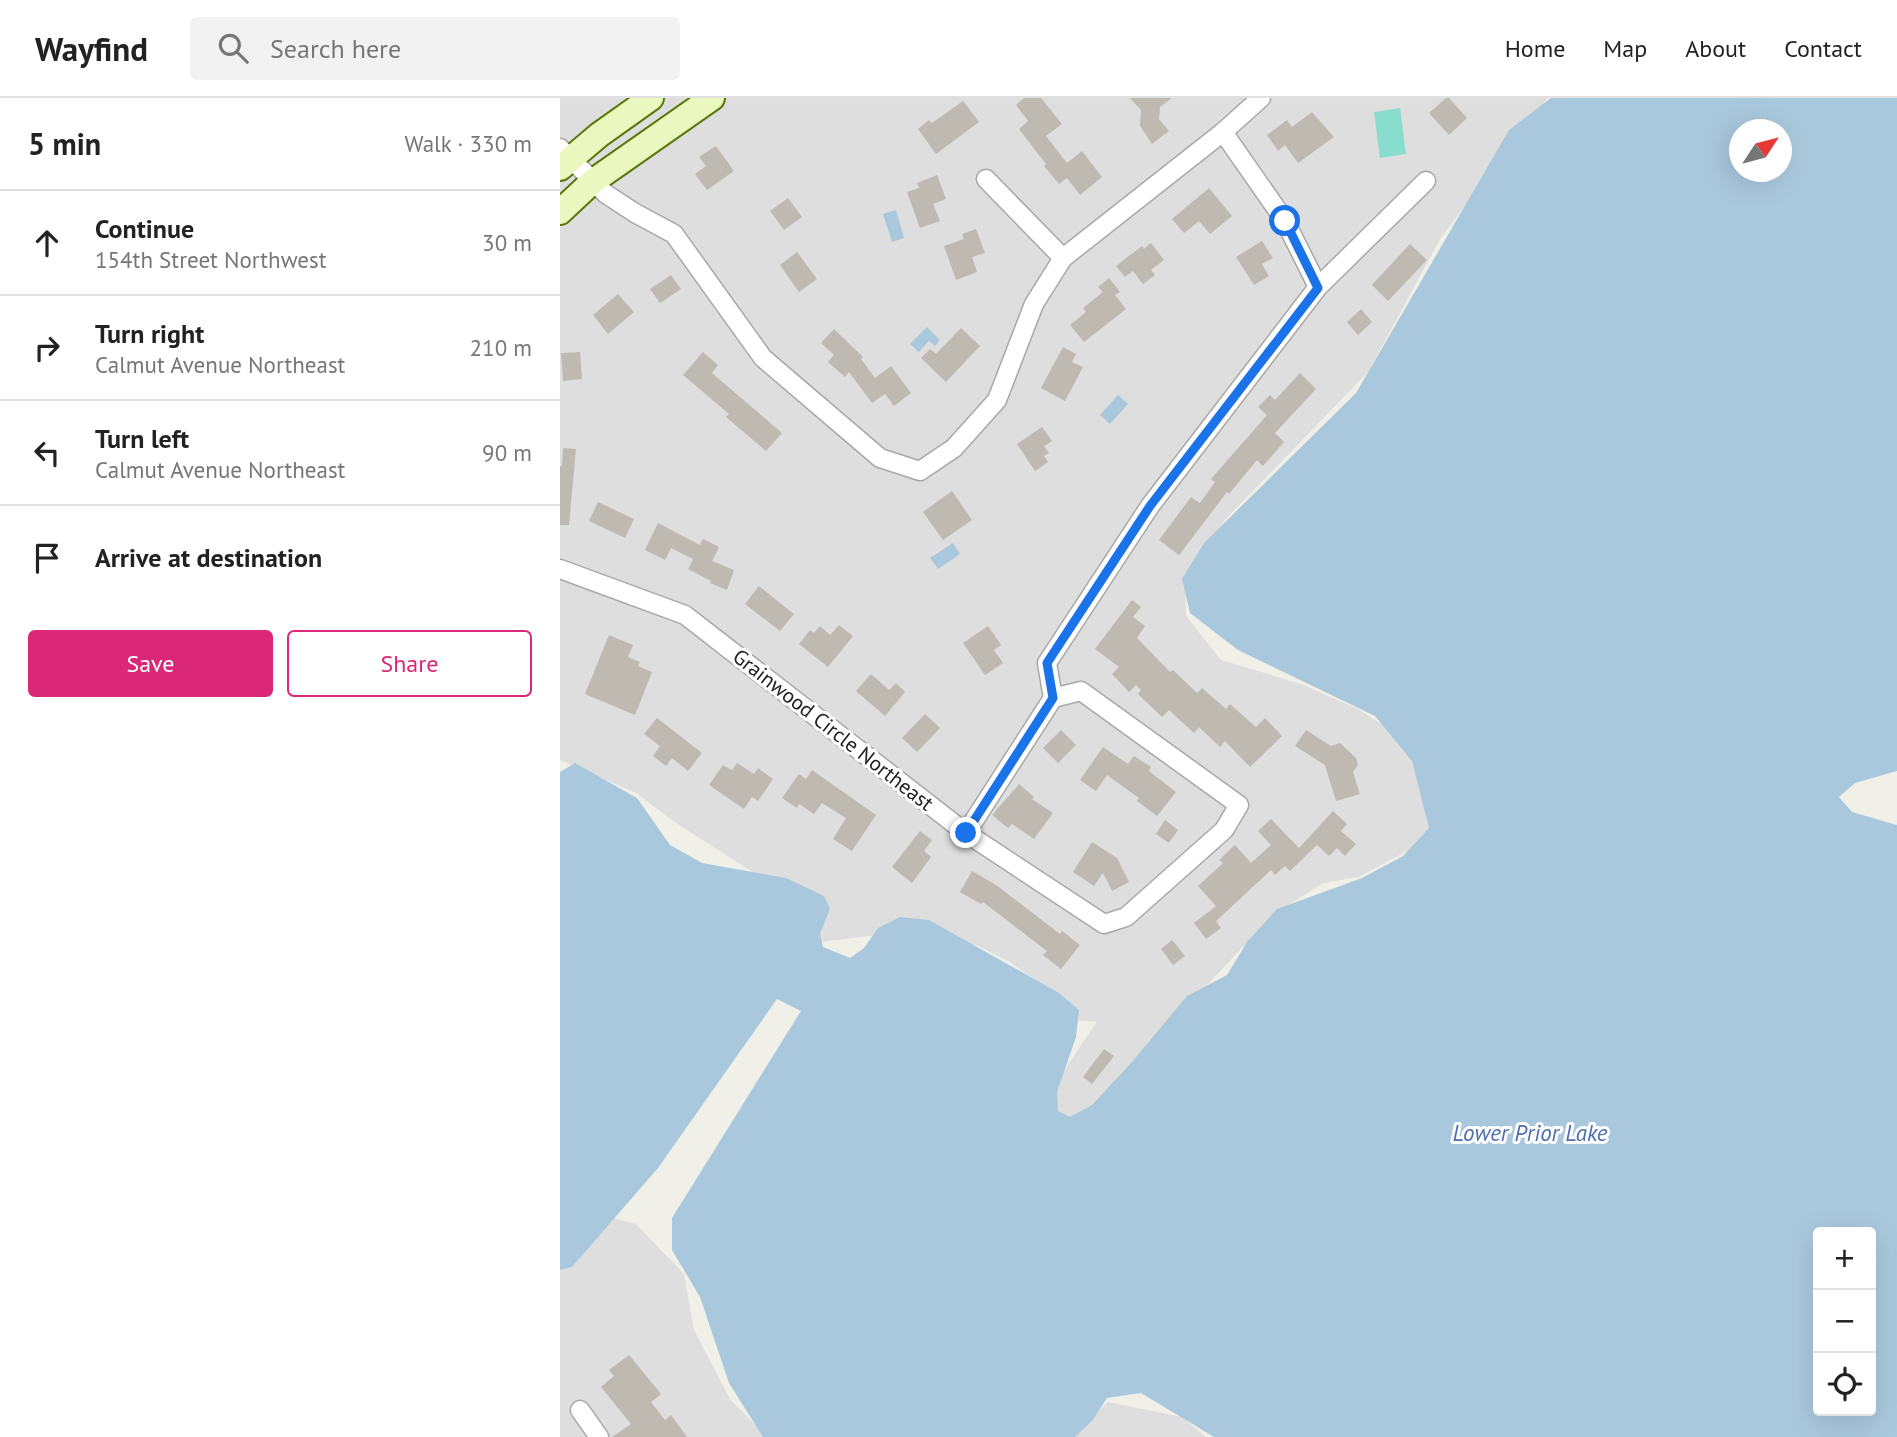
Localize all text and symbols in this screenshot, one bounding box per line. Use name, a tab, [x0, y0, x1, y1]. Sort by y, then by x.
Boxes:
search box	[190, 17, 680, 80]
text: Wayfind	[35, 27, 148, 70]
icon: search	[214, 29, 252, 67]
text: Search here	[270, 32, 401, 65]
text: Home	[1505, 33, 1565, 64]
text: Map	[1603, 33, 1647, 64]
text: About	[1685, 33, 1746, 64]
text: Contact	[1784, 33, 1862, 64]
north arrow	[1729, 119, 1792, 182]
text: 5 min	[28, 124, 101, 163]
text: Walk · 330 m	[405, 129, 532, 158]
route start	[1269, 205, 1300, 236]
text: Continue	[95, 212, 194, 245]
icon: ahead	[28, 224, 66, 262]
text: 30 m	[482, 228, 532, 257]
text: 154th Street Northwest	[95, 245, 327, 274]
text: Turn right	[95, 317, 204, 350]
icon: right	[28, 329, 66, 367]
text: 210 m	[470, 333, 532, 362]
text: Calmut Avenue Northeast	[95, 350, 345, 379]
text: Turn left	[95, 422, 189, 455]
icon: left	[28, 434, 66, 472]
text: 90 m	[482, 438, 532, 467]
text: Calmut Avenue Northeast	[95, 455, 345, 484]
icon: arrive	[28, 539, 66, 577]
text: Arrive at destination	[95, 541, 322, 574]
button: Save	[28, 630, 273, 697]
button: Share	[287, 630, 532, 697]
street label: Grainwood Circle Northeast	[727, 643, 939, 816]
route end	[950, 817, 981, 848]
water label: Lower Prior Lake	[1453, 1118, 1608, 1147]
map controls	[1813, 1227, 1876, 1416]
button: +	[1813, 1227, 1876, 1290]
button: −	[1813, 1290, 1876, 1353]
button: locate	[1813, 1353, 1876, 1416]

